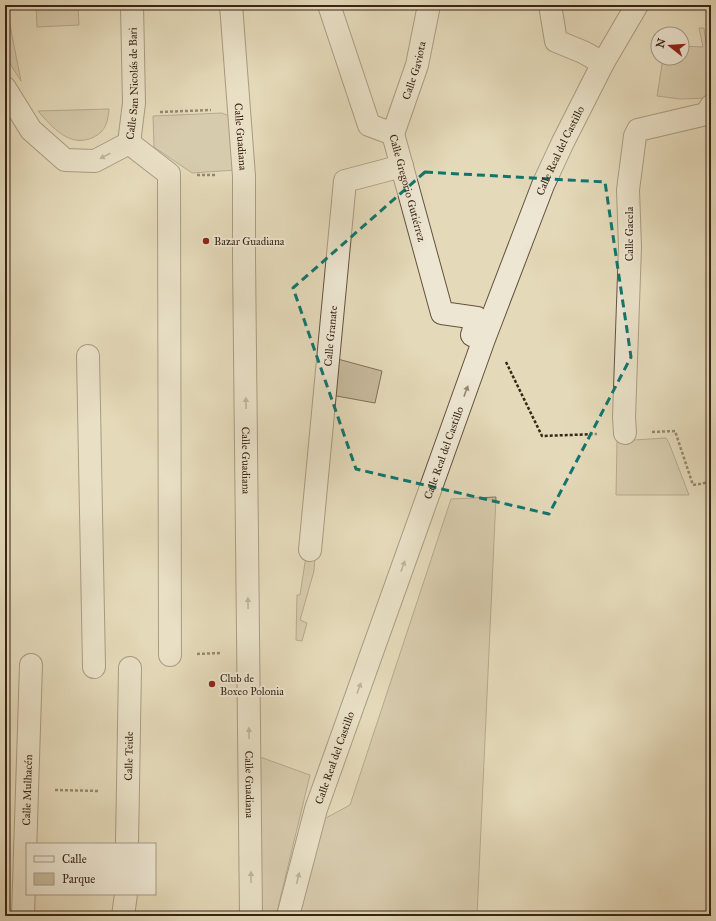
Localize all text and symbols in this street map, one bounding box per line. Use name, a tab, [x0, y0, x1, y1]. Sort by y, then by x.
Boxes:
north arrow	[650, 26, 690, 66]
street label: Calle San Nicolás de Bari	[123, 27, 141, 140]
text: N	[653, 36, 669, 50]
street label: Calle Gaviota	[399, 40, 428, 101]
street label: Calle Guadiana	[232, 102, 250, 171]
street label: Calle Real del Castillo	[533, 103, 587, 197]
street label: Calle Gregorio Gutiérrez	[387, 133, 429, 243]
one-way arrow	[99, 152, 111, 159]
street label: Calle Gacela	[623, 206, 636, 261]
place label: Bazar Guadiana	[214, 235, 285, 248]
marker: Bazar Guadiana	[201, 236, 211, 246]
street label: Calle Granate	[321, 305, 340, 367]
one-way arrow	[463, 384, 469, 396]
one-way arrow	[242, 397, 249, 409]
street label: Calle Real del Castillo	[421, 404, 466, 501]
street label: Calle Guadiana	[239, 427, 253, 495]
one-way arrow	[400, 559, 406, 571]
one-way arrow	[245, 596, 251, 609]
place label: Club de Boxeo Polonia	[220, 672, 284, 698]
marker: Club de Boxeo Polonia	[207, 679, 217, 689]
one-way arrow	[357, 682, 363, 694]
street label: Calle Real del Castillo	[312, 709, 357, 806]
one-way arrow	[246, 726, 252, 739]
street label: Calle Teide	[122, 731, 135, 781]
street label: Calle Guadiana	[243, 751, 256, 819]
street label: Calle Mulhacén	[19, 754, 35, 826]
legend	[26, 843, 156, 895]
text: Calle	[62, 852, 87, 866]
one-way arrow	[248, 870, 254, 883]
text: Parque	[62, 872, 95, 887]
one-way arrow	[295, 872, 301, 884]

